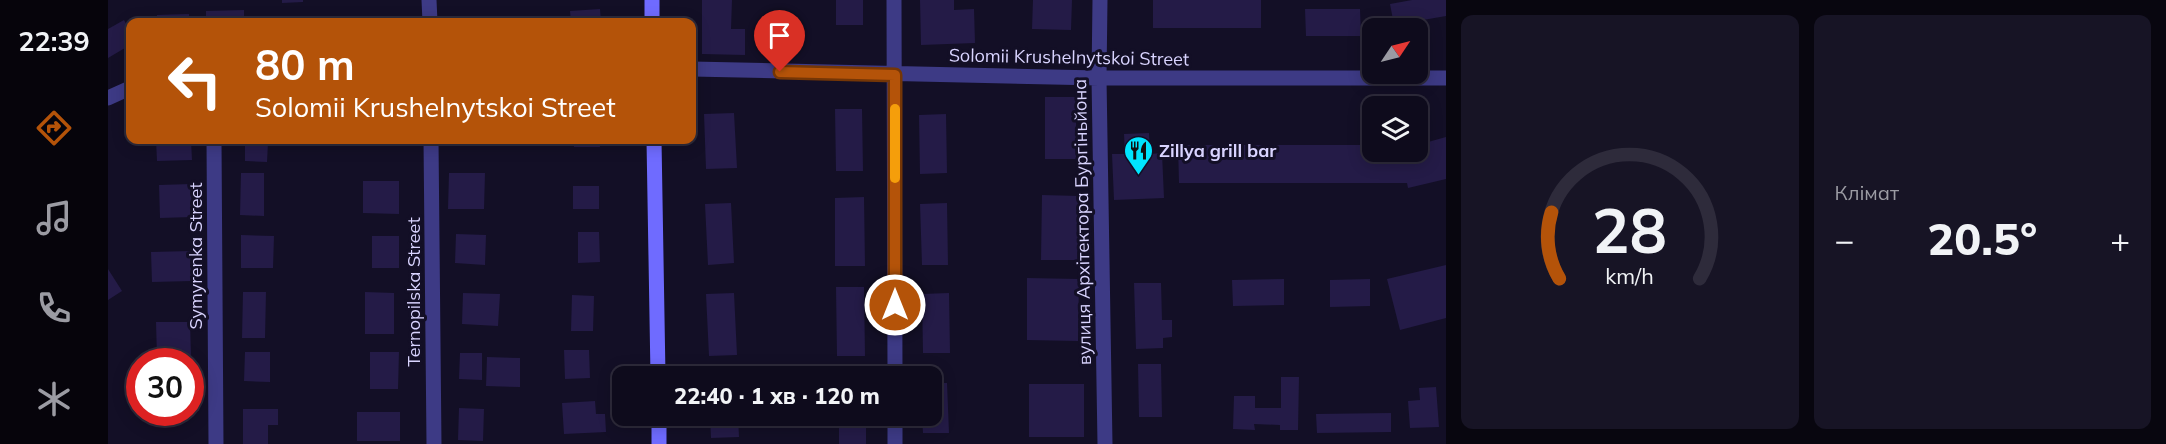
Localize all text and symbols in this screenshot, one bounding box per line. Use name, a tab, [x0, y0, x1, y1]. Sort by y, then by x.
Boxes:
pin	[754, 10, 805, 72]
north arrow	[1362, 18, 1428, 84]
map controls	[1362, 18, 1428, 162]
icon: arrive	[763, 19, 796, 52]
text: 22:39	[18, 24, 90, 58]
text: 80 m	[255, 38, 355, 91]
icon: left	[156, 42, 234, 120]
street label: Solomii Krushelnytskoi Street	[949, 43, 1189, 71]
street label: вулиця Архітектора Бургіньйона	[1068, 79, 1096, 365]
text: Solomii Krushelnytskoi Street	[255, 90, 616, 124]
button: layers	[1362, 96, 1428, 162]
icon: directions	[33, 107, 75, 149]
restaurant icon: Zillya grill bar	[1122, 134, 1154, 176]
place label: Zillya grill bar	[1159, 139, 1277, 162]
text: Клімат	[1835, 180, 1899, 205]
street label: Symyrenka Street	[184, 182, 207, 330]
text: 28	[1592, 190, 1667, 269]
icon: music	[33, 197, 75, 239]
text: 20.5°	[1927, 210, 2037, 266]
street label: Ternopilska Street	[402, 217, 425, 367]
text: −	[1835, 219, 1854, 260]
text: +	[2110, 219, 2130, 260]
text: km/h	[1605, 262, 1654, 289]
position arrow	[863, 273, 927, 337]
icon: phone	[33, 287, 75, 329]
speed limit sign: 30	[126, 348, 204, 426]
icon: climate	[33, 378, 75, 420]
text: 22:40 · 1 хв · 120 m	[674, 382, 880, 410]

